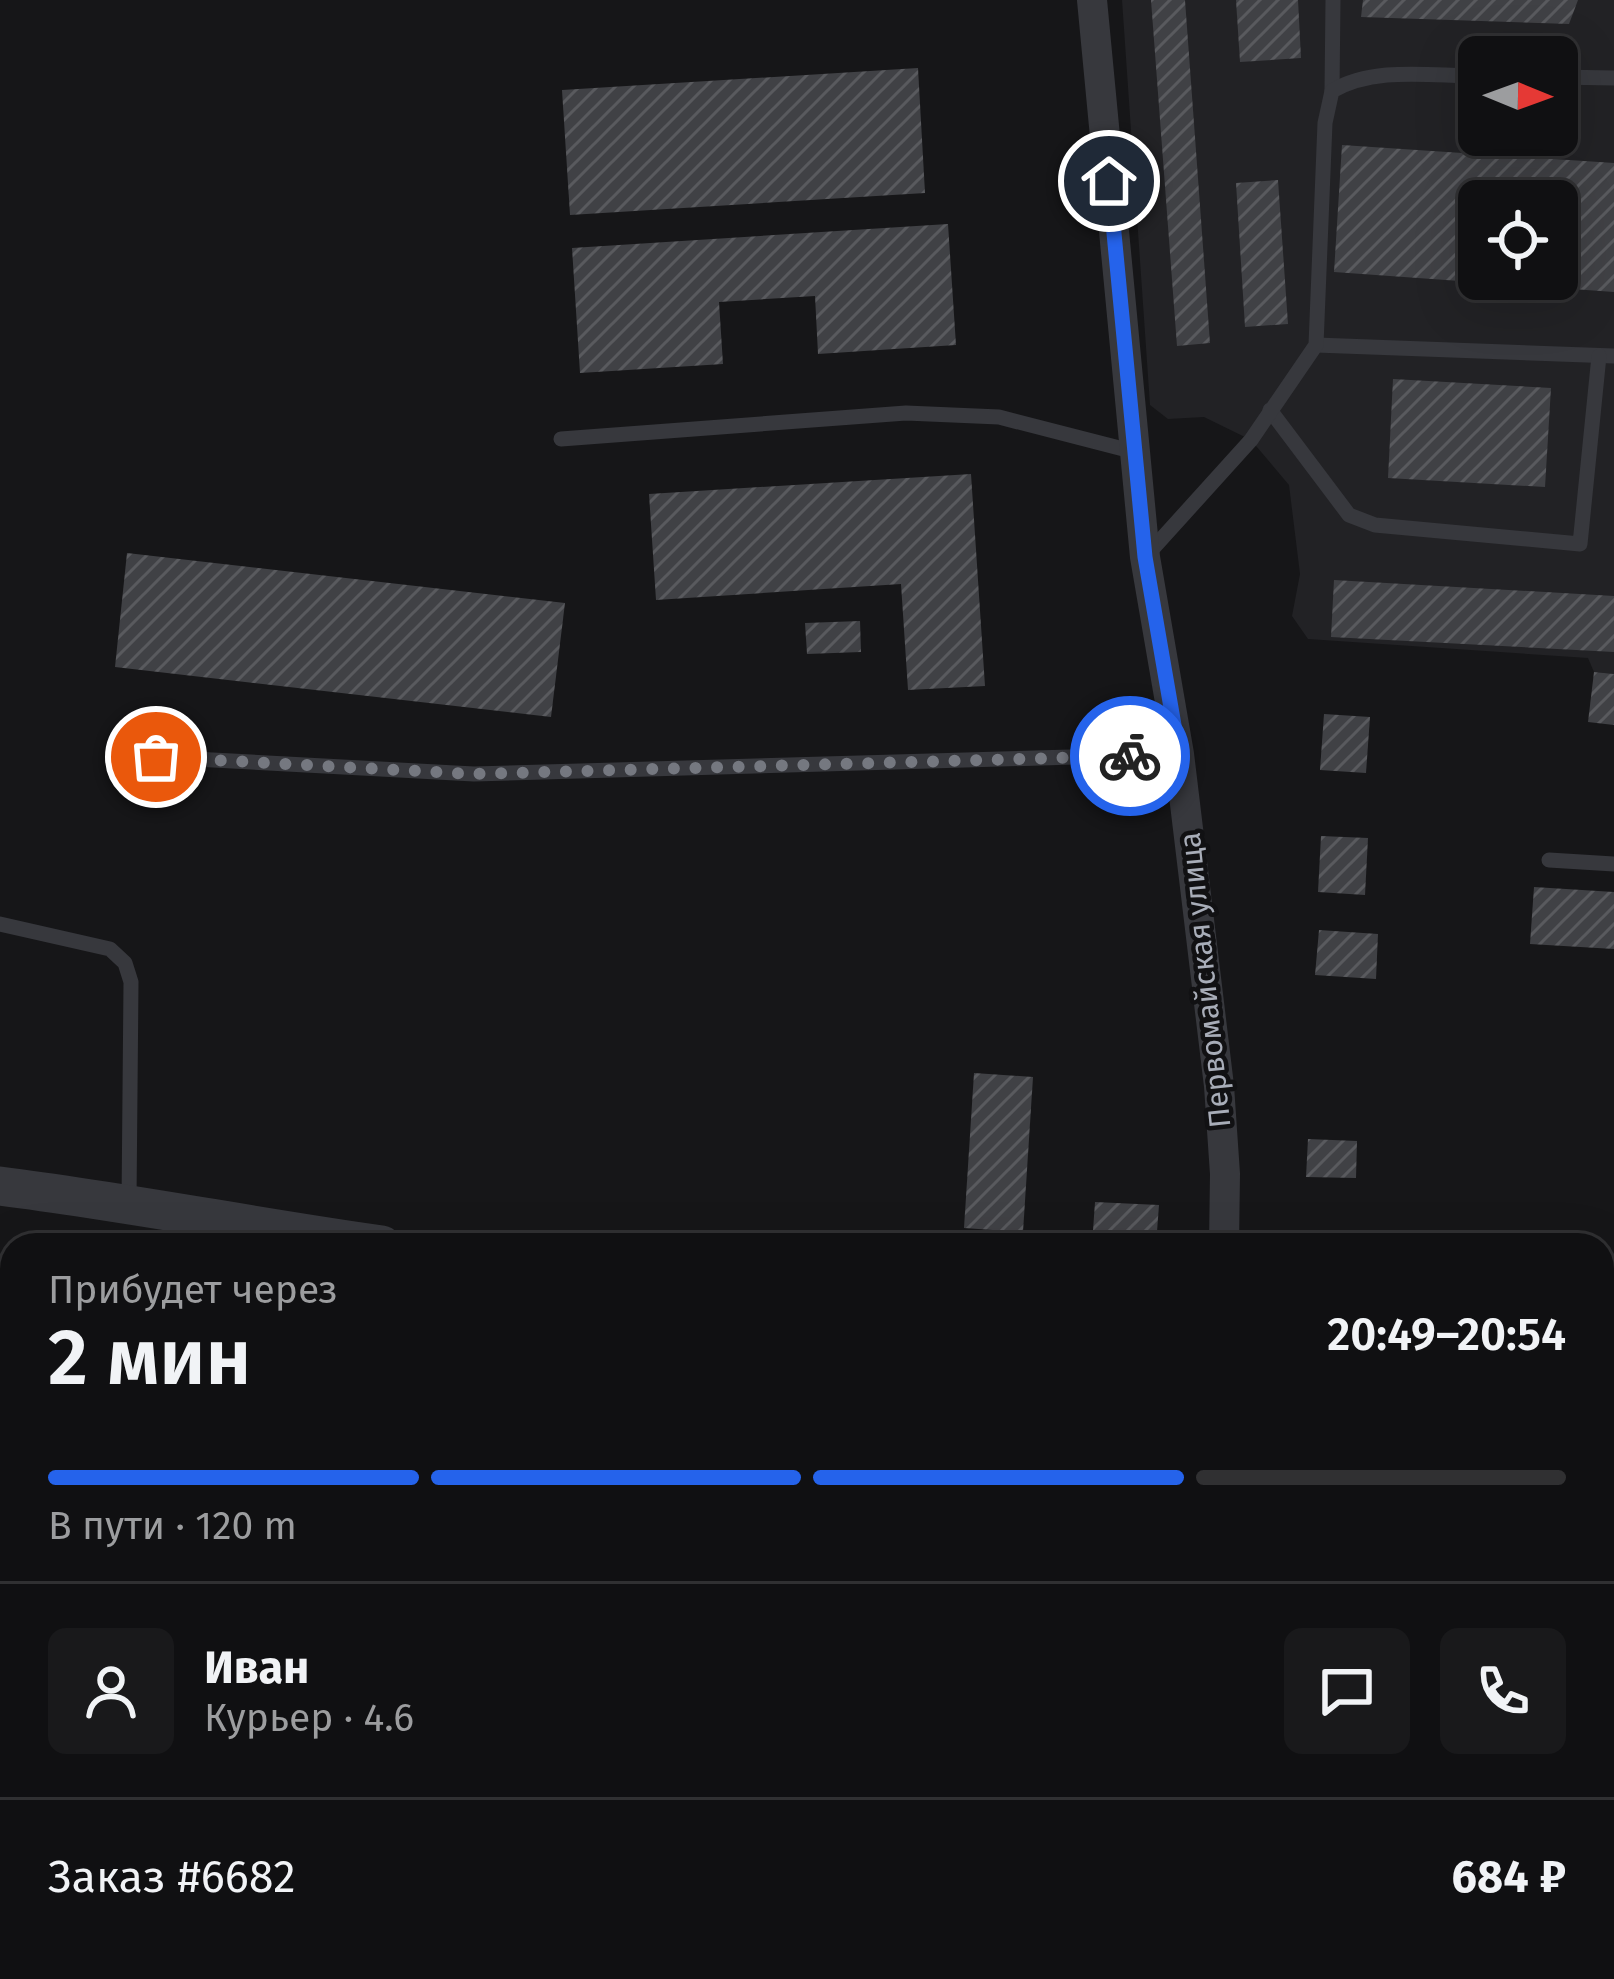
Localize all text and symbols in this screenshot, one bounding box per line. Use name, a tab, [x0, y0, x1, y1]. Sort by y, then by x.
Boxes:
north arrow	[1458, 36, 1578, 156]
map controls	[1458, 36, 1578, 300]
pin	[1058, 130, 1160, 232]
icon: home	[1076, 148, 1142, 214]
button: locate	[1458, 180, 1578, 300]
courier	[1070, 696, 1190, 816]
pin	[105, 706, 207, 808]
icon: bike	[1097, 723, 1163, 789]
icon: bag	[123, 724, 189, 790]
street label: Первомайская улица	[1172, 830, 1238, 1130]
text: Прибудет через	[48, 1267, 338, 1313]
text: 20:49–20:54	[1327, 1308, 1566, 1362]
text: 2 мин	[48, 1311, 251, 1405]
text: В пути · 120 m	[48, 1503, 297, 1549]
button: person	[48, 1628, 174, 1754]
button: chat	[1284, 1628, 1410, 1754]
button: phone	[1440, 1628, 1566, 1754]
text: Иван	[204, 1641, 309, 1695]
text: Курьер · 4.6	[204, 1695, 414, 1741]
text: Заказ #6682	[48, 1850, 295, 1904]
text: 684 ₽	[1452, 1850, 1566, 1904]

